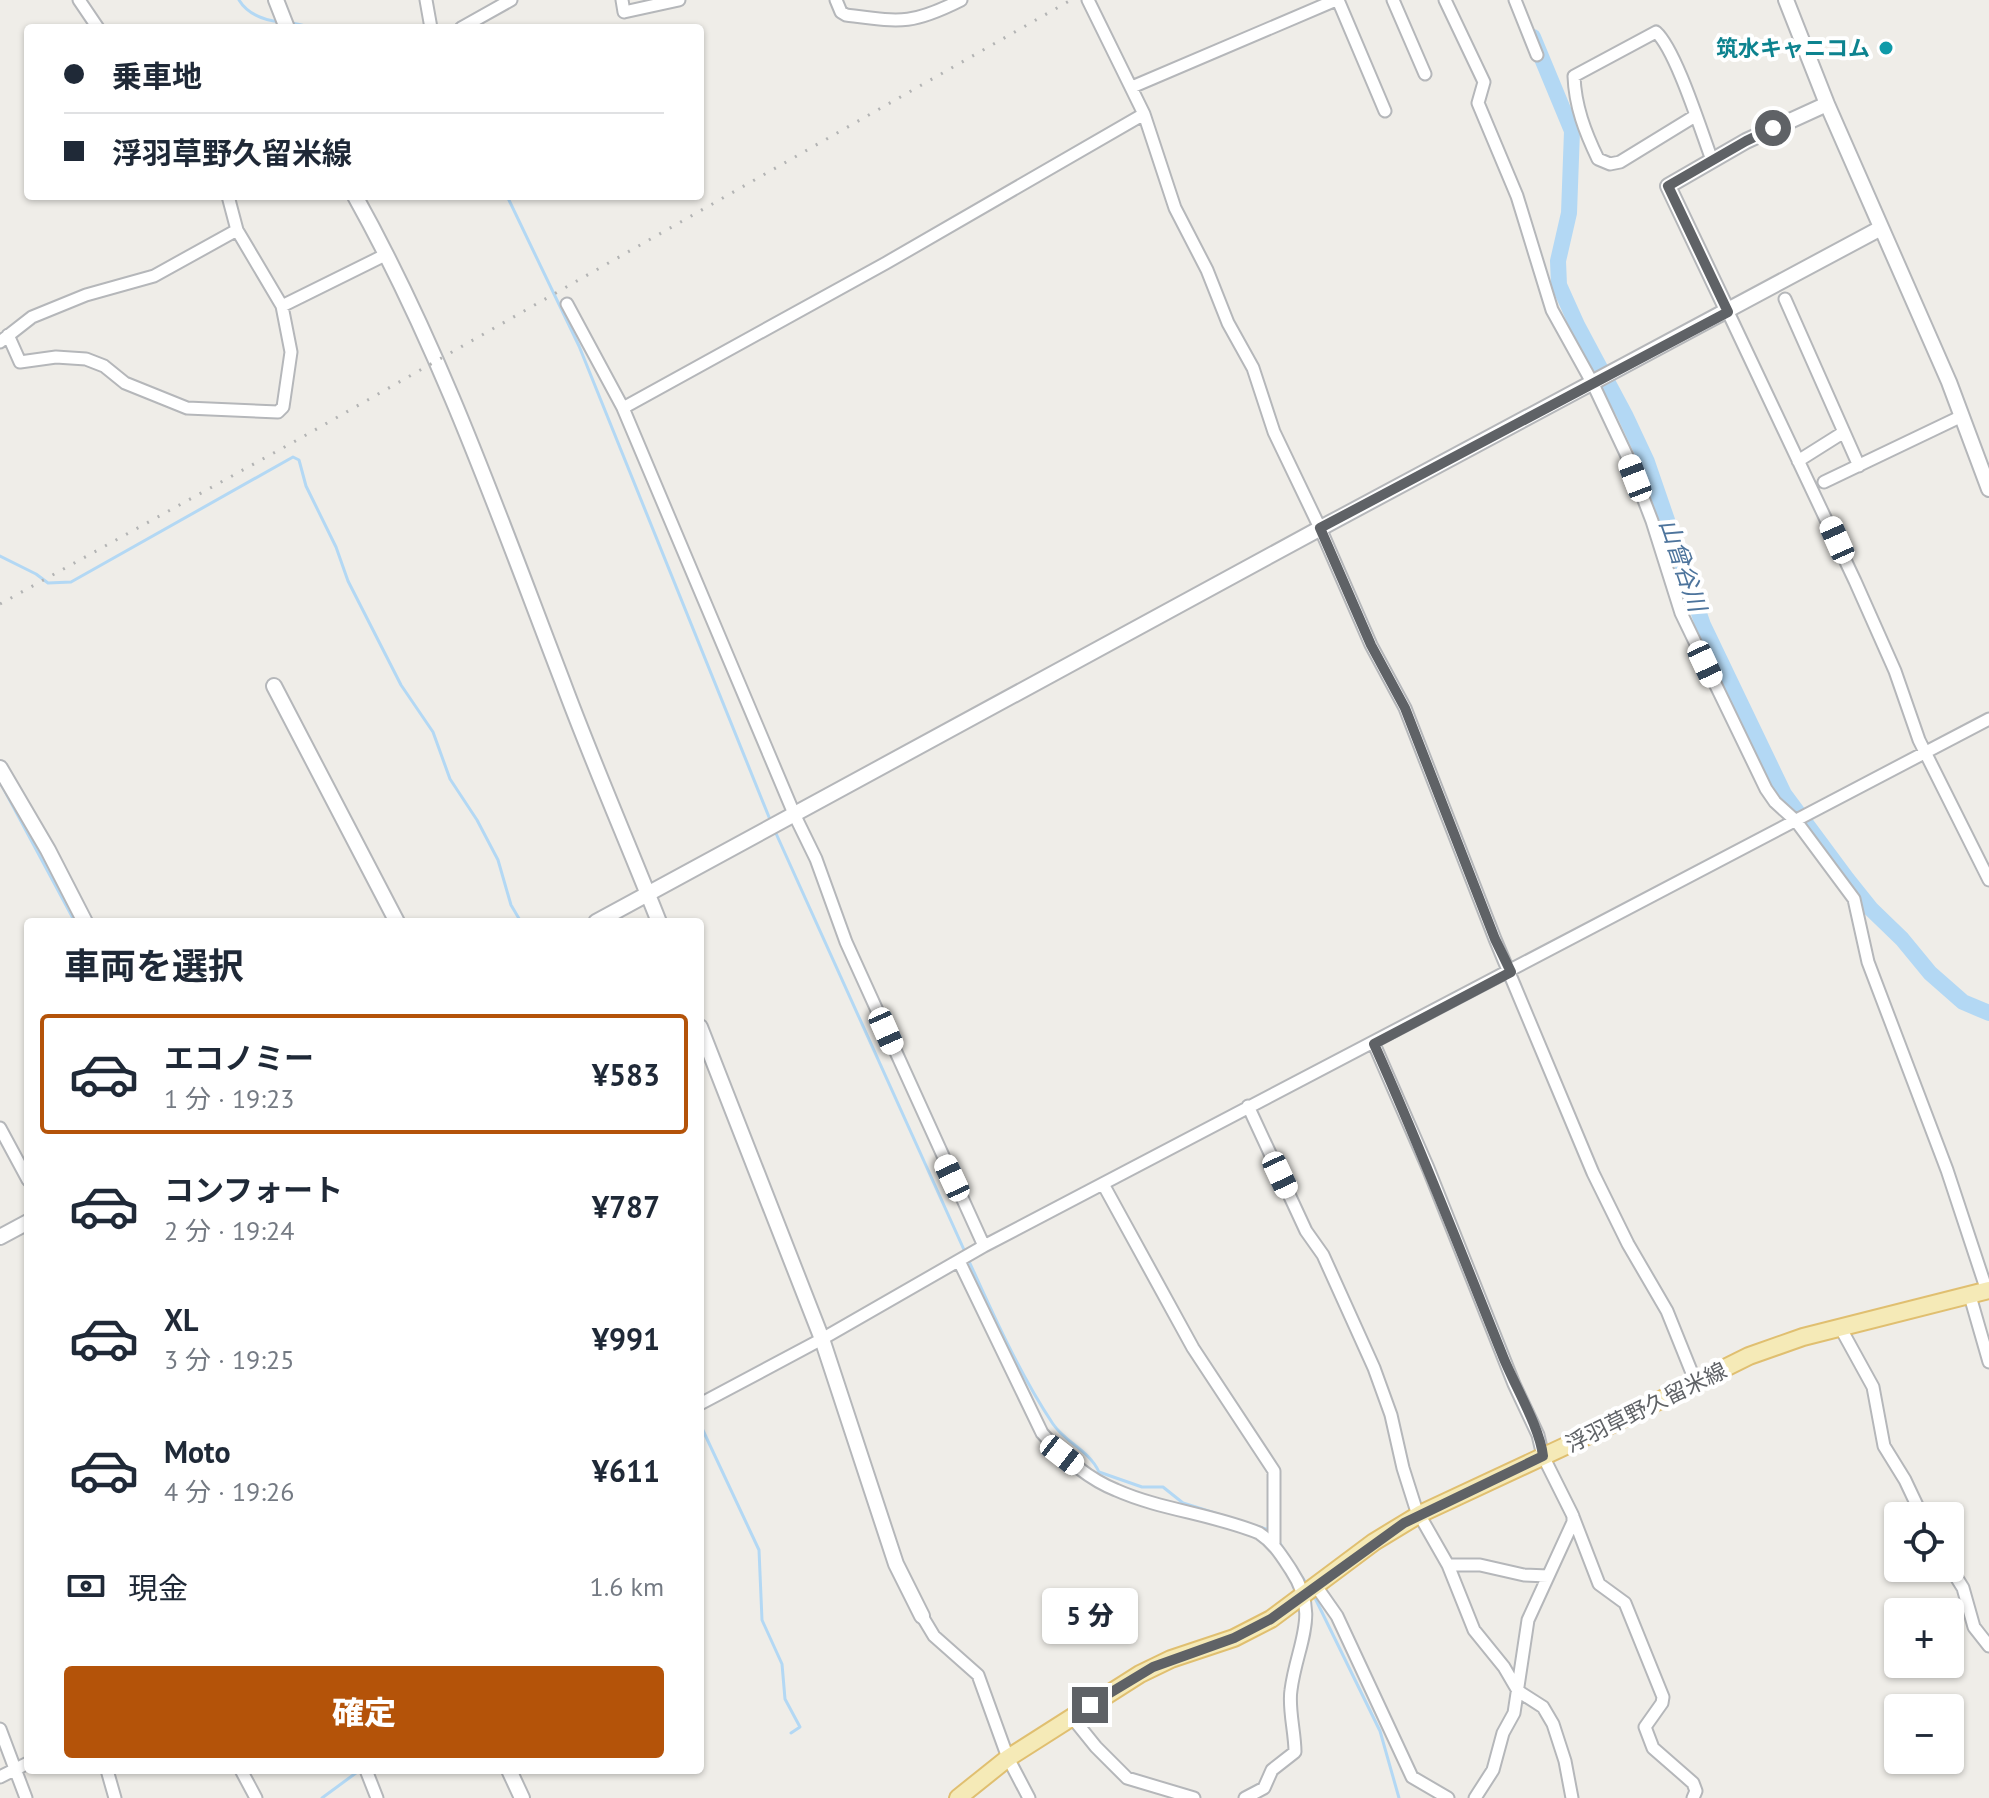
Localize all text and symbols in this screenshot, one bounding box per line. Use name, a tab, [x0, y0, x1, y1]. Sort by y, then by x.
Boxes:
place label: 筑水キャニコム	[1716, 34, 1870, 62]
marker: 筑水キャニコム	[1877, 39, 1895, 57]
text: 乗車地	[112, 56, 202, 95]
route start	[1755, 110, 1791, 146]
text: 浮羽草野久留米線	[112, 133, 352, 172]
car	[1615, 451, 1655, 505]
car	[1816, 513, 1858, 567]
water label: 山曾谷川	[1653, 515, 1714, 618]
car	[1684, 637, 1726, 691]
text: 車両を選択	[64, 942, 244, 989]
car	[865, 1004, 907, 1058]
icon: car	[68, 1038, 140, 1110]
text: エコノミー	[164, 1038, 314, 1077]
text: ¥583	[592, 1055, 660, 1094]
text: 1 分 · 19:23	[164, 1082, 294, 1115]
car	[1259, 1148, 1301, 1202]
car	[931, 1151, 973, 1205]
icon: car	[68, 1170, 140, 1242]
text: コンフォート	[164, 1170, 343, 1209]
text: ¥787	[592, 1187, 660, 1226]
text: 2 分 · 19:24	[164, 1214, 294, 1247]
text: XL	[164, 1300, 198, 1339]
icon: car	[68, 1302, 140, 1374]
text: ¥991	[592, 1319, 660, 1358]
text: 3 分 · 19:25	[164, 1343, 294, 1376]
street label: 浮羽草野久留米線	[1561, 1356, 1731, 1458]
car	[1036, 1431, 1088, 1479]
text: Moto	[164, 1432, 231, 1471]
icon: car	[68, 1434, 140, 1506]
text: ¥611	[592, 1451, 660, 1490]
text: 4 分 · 19:26	[164, 1475, 294, 1508]
map controls	[1884, 1502, 1964, 1774]
button: locate	[1884, 1502, 1964, 1582]
icon: cash	[64, 1564, 108, 1608]
text: 現金	[128, 1568, 188, 1607]
text: 1.6 km	[590, 1570, 664, 1603]
callout: 5 分	[1042, 1589, 1138, 1645]
button: +	[1884, 1598, 1964, 1678]
text: 5 分	[1066, 1599, 1114, 1632]
button: 確定	[64, 1666, 664, 1758]
route end	[1072, 1687, 1108, 1723]
button: −	[1884, 1694, 1964, 1774]

